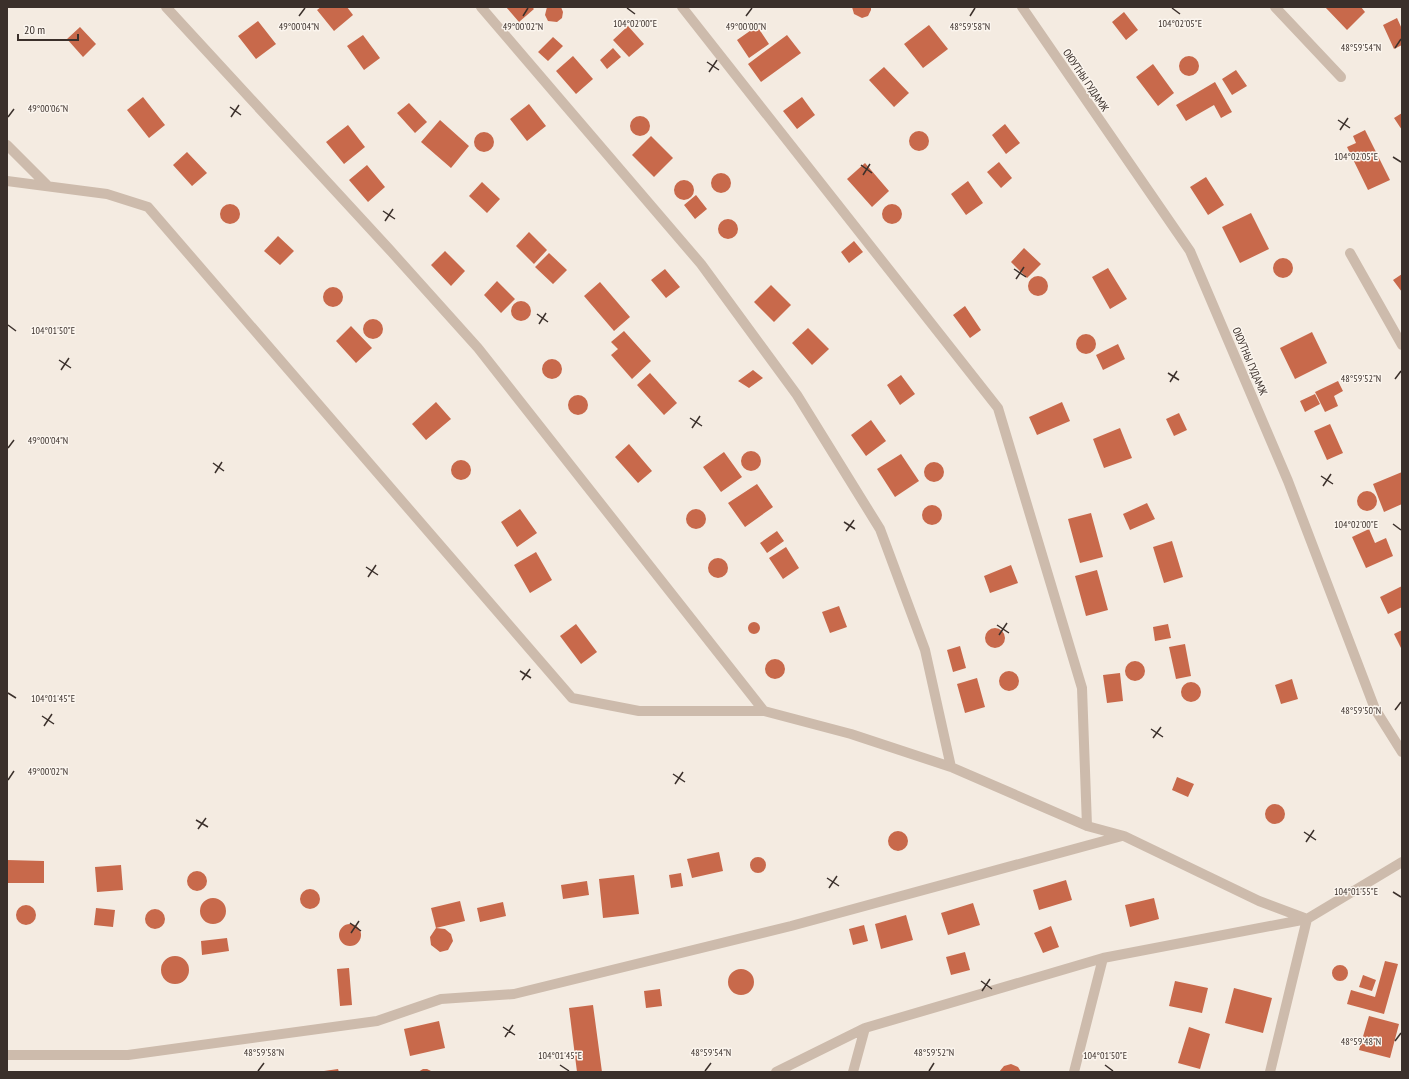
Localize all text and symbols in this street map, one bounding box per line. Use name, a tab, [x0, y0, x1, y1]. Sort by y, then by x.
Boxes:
scale bar	[18, 16, 78, 42]
text: 104°02'00"E	[613, 17, 657, 30]
text: 104°02'05"E	[1158, 17, 1202, 30]
text: 49°00'04"N	[279, 20, 319, 33]
text: 49°00'02"N	[503, 20, 543, 33]
text: 49°00'00"N	[726, 20, 766, 33]
text: 48°59'58"N	[950, 20, 990, 33]
text: 20 m	[24, 22, 45, 37]
text: 48°59'54"N	[1341, 41, 1381, 54]
street label: ОЮУТНЫ ГУДАМЖ	[1060, 46, 1112, 115]
text: 49°00'06"N	[28, 102, 68, 115]
text: 104°02'05"E	[1334, 150, 1378, 163]
text: 104°01'50"E	[31, 324, 75, 337]
street label: ОЮУТНЫ ГУДАМЖ	[1229, 325, 1271, 398]
text: 48°59'52"N	[1341, 372, 1381, 385]
text: 49°00'04"N	[28, 434, 68, 447]
text: 104°02'00"E	[1334, 518, 1378, 531]
text: 104°01'45"E	[31, 692, 75, 705]
text: 48°59'50"N	[1341, 704, 1381, 717]
text: 49°00'02"N	[28, 765, 68, 778]
text: 104°01'55"E	[1334, 885, 1378, 898]
text: 48°59'48"N	[1341, 1035, 1381, 1048]
text: 48°59'58"N	[244, 1046, 284, 1059]
text: 48°59'54"N	[691, 1046, 731, 1059]
text: 48°59'52"N	[914, 1046, 954, 1059]
text: 104°01'45"E	[538, 1049, 582, 1062]
text: 104°01'50"E	[1083, 1049, 1127, 1062]

